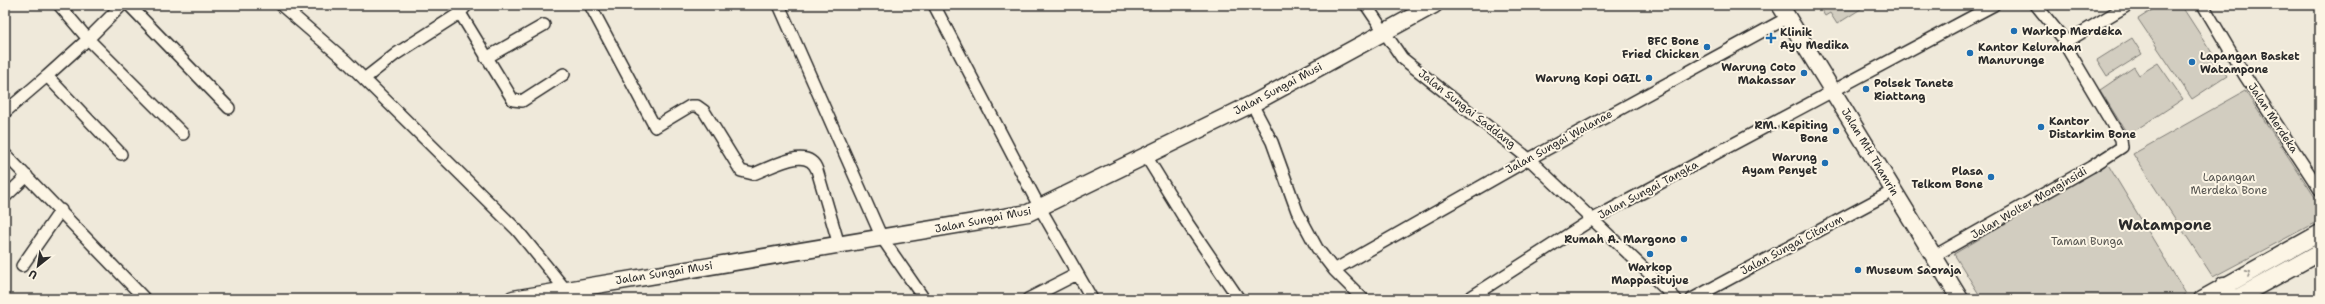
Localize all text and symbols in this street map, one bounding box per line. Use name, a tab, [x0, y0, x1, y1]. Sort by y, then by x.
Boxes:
place label: Warkop Merdeka	[2022, 24, 2122, 39]
place label: Klinik Ayu Medika	[1780, 25, 1849, 53]
marker: Warkop Merdeka	[2009, 26, 2019, 36]
marker: Klinik Ayu Medika	[1765, 32, 1777, 44]
place label: BFC Bone Fried Chicken	[1622, 34, 1700, 62]
place label: Kantor Kelurahan Manurunge	[1978, 40, 2082, 68]
marker: BFC Bone Fried Chicken	[1702, 42, 1712, 52]
marker: Kantor Kelurahan Manurunge	[1965, 48, 1975, 58]
place label: Lapangan Basket Watampone	[2200, 49, 2300, 77]
marker: Lapangan Basket Watampone	[2187, 57, 2197, 67]
street label: Jalan Sungai Musi	[1231, 59, 1325, 119]
place label: Warung Coto Makassar	[1721, 60, 1796, 88]
street label: Jalan Sungai Saddang	[1415, 66, 1519, 152]
marker: Warung Coto Makassar	[1799, 68, 1809, 78]
place label: Warung Kopi OGIL	[1535, 71, 1641, 86]
marker: Warung Kopi OGIL	[1644, 73, 1654, 83]
place label: Polsek Tanete Riattang	[1874, 76, 1954, 104]
street label: Jalan Merdeka	[2245, 80, 2301, 156]
marker: Polsek Tanete Riattang	[1861, 84, 1871, 94]
street label: Jalan MH Thamrin	[1838, 105, 1902, 199]
street label: Jalan Sungai Walanae	[1503, 106, 1615, 178]
place label: Kantor Distarkim Bone	[2049, 114, 2136, 142]
place label: RM. Kepiting Bone	[1754, 118, 1828, 146]
marker: Kantor Distarkim Bone	[2036, 122, 2046, 132]
marker: RM. Kepiting Bone	[1831, 126, 1841, 136]
place label: Warung Ayam Penyet	[1742, 150, 1818, 178]
street label: Jalan Sungai Tangka	[1595, 157, 1701, 223]
marker: Warung Ayam Penyet	[1820, 158, 1830, 168]
place label: Plasa Telkom Bone	[1912, 164, 1983, 192]
street label: Jalan Wolter Monginsidi	[1968, 164, 2090, 242]
park label: Lapangan Merdeka Bone	[2191, 170, 2267, 198]
marker: Plasa Telkom Bone	[1986, 172, 1996, 182]
street label: Jalan Sungai Musi	[933, 203, 1033, 237]
street label: Jalan Sungai Citarum	[1738, 211, 1847, 279]
district label: Watampone	[2118, 215, 2212, 235]
place label: Rumah A. Margono	[1564, 232, 1676, 247]
marker: Rumah A. Margono	[1679, 234, 1689, 244]
park label: Taman Bunga	[2051, 234, 2123, 249]
north arrow	[18, 246, 58, 286]
marker: Warkop Mappasitujue	[1645, 249, 1655, 259]
street label: Jalan Sungai Musi	[614, 258, 714, 288]
place label: Warkop Mappasitujue	[1611, 260, 1689, 288]
place label: Museum Saoraja	[1866, 263, 1962, 278]
marker: Museum Saoraja	[1853, 265, 1863, 275]
text: U	[26, 266, 40, 283]
one-way arrow	[2244, 270, 2251, 278]

